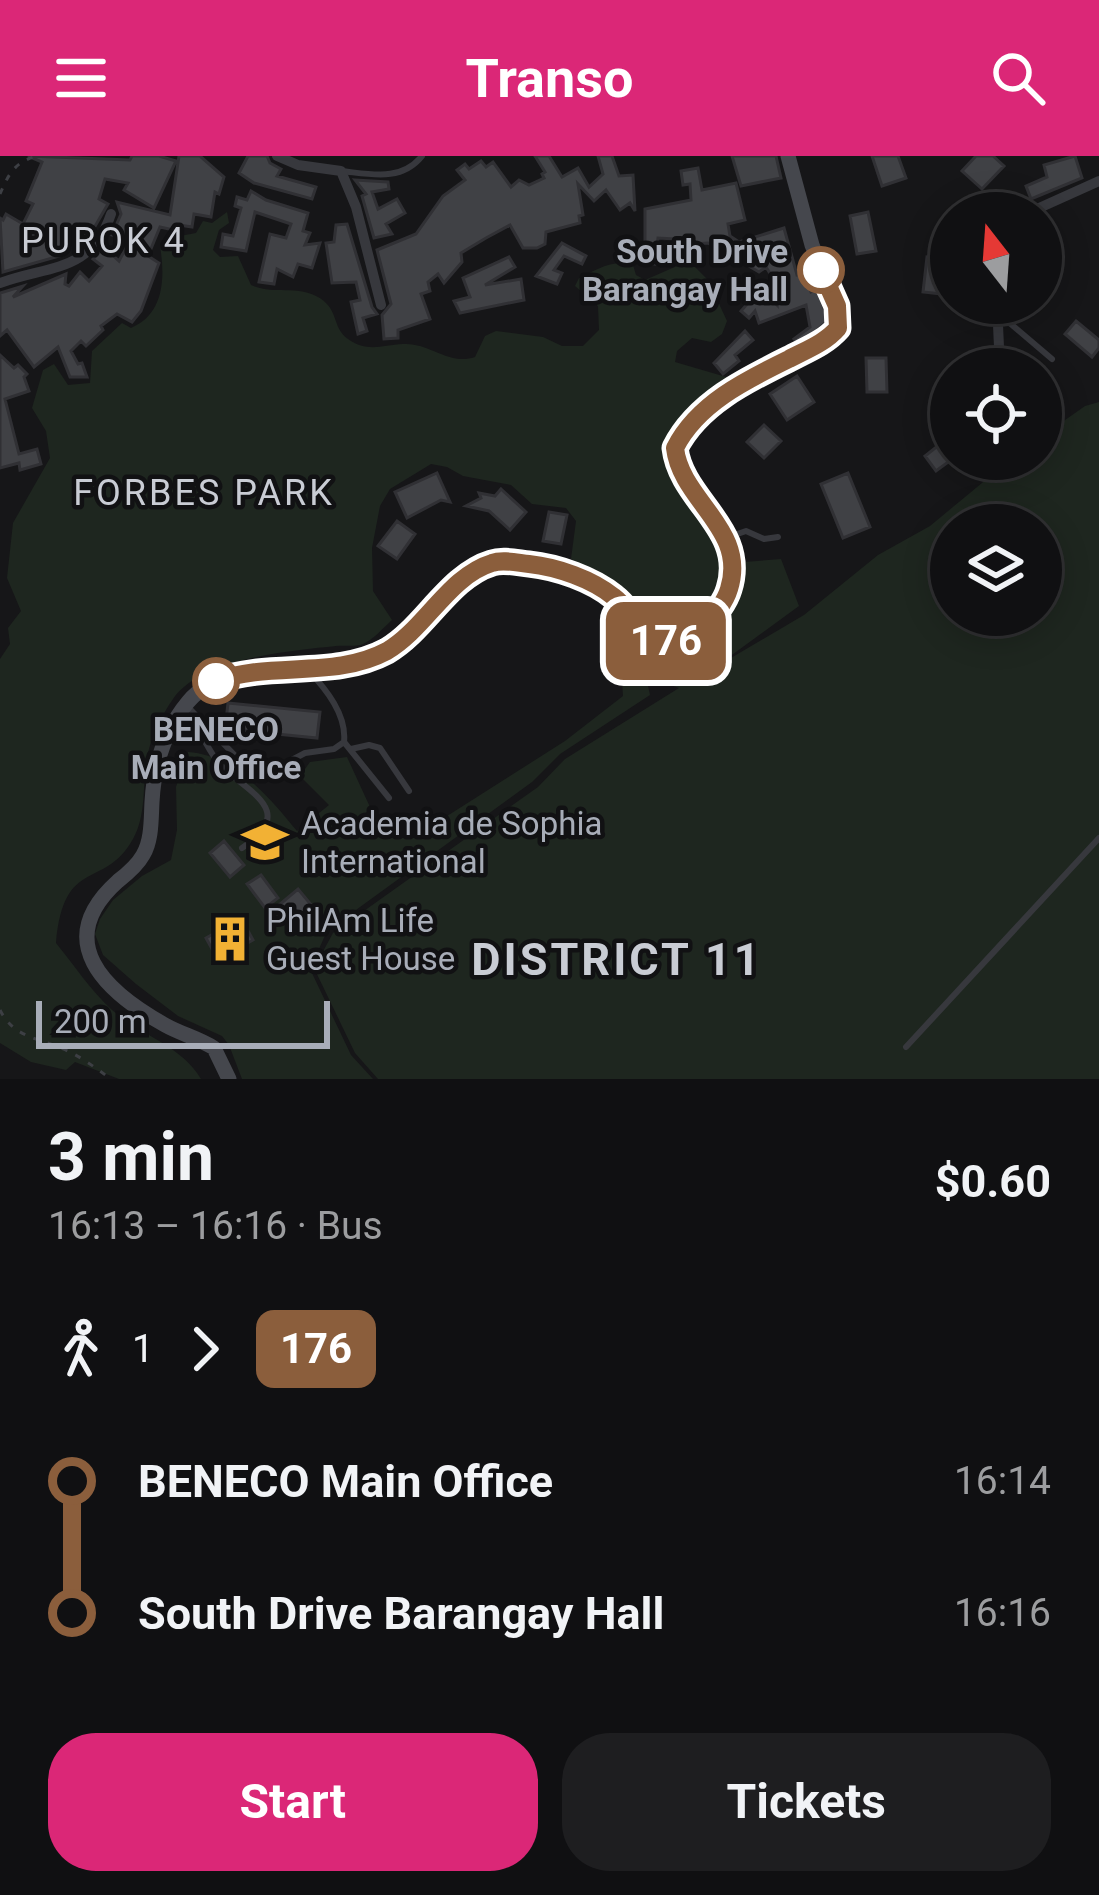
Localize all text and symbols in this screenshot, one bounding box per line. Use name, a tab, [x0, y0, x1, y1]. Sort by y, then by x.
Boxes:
icon: menu	[48, 45, 114, 111]
icon: search	[985, 45, 1051, 111]
text: Transo	[466, 47, 633, 110]
north arrow	[930, 192, 1062, 324]
map controls	[930, 192, 1062, 636]
district label: PUROK 4	[21, 220, 187, 262]
place label: South Drive Barangay Hall	[582, 232, 788, 309]
marker: South Drive Barangay Hall	[799, 248, 843, 292]
button: locate	[930, 348, 1062, 480]
district label: FORBES PARK	[73, 472, 335, 514]
button: layers	[930, 504, 1062, 636]
line badge: 176	[597, 602, 735, 680]
text: 176	[630, 616, 702, 665]
marker: BENECO Main Office	[194, 659, 238, 703]
place label: BENECO Main Office	[131, 710, 301, 787]
place label: Academia de Sophia International	[301, 804, 602, 881]
school or university icon: Academia de Sophia International	[240, 817, 290, 867]
place label: PhilAm Life Guest House	[266, 901, 455, 978]
building icon: PhilAm Life Guest House	[205, 914, 255, 964]
district label: DISTRICT 11	[471, 933, 763, 986]
scale bar	[36, 995, 330, 1048]
text: 200 m	[54, 1002, 147, 1041]
text: 3 min	[48, 1119, 214, 1196]
text: $0.60	[935, 1155, 1051, 1208]
text: 16:13 – 16:16 · Bus	[48, 1203, 383, 1249]
icon: walk	[48, 1316, 114, 1382]
icon: forward	[172, 1316, 238, 1382]
text: 176	[280, 1324, 352, 1373]
text: 1	[132, 1326, 154, 1372]
text: BENECO Main Office	[138, 1455, 553, 1508]
text: 16:14	[954, 1458, 1051, 1504]
text: South Drive Barangay Hall	[138, 1587, 664, 1640]
text: 16:16	[954, 1590, 1051, 1636]
button: Start	[48, 1733, 538, 1871]
button: Tickets	[562, 1733, 1051, 1871]

